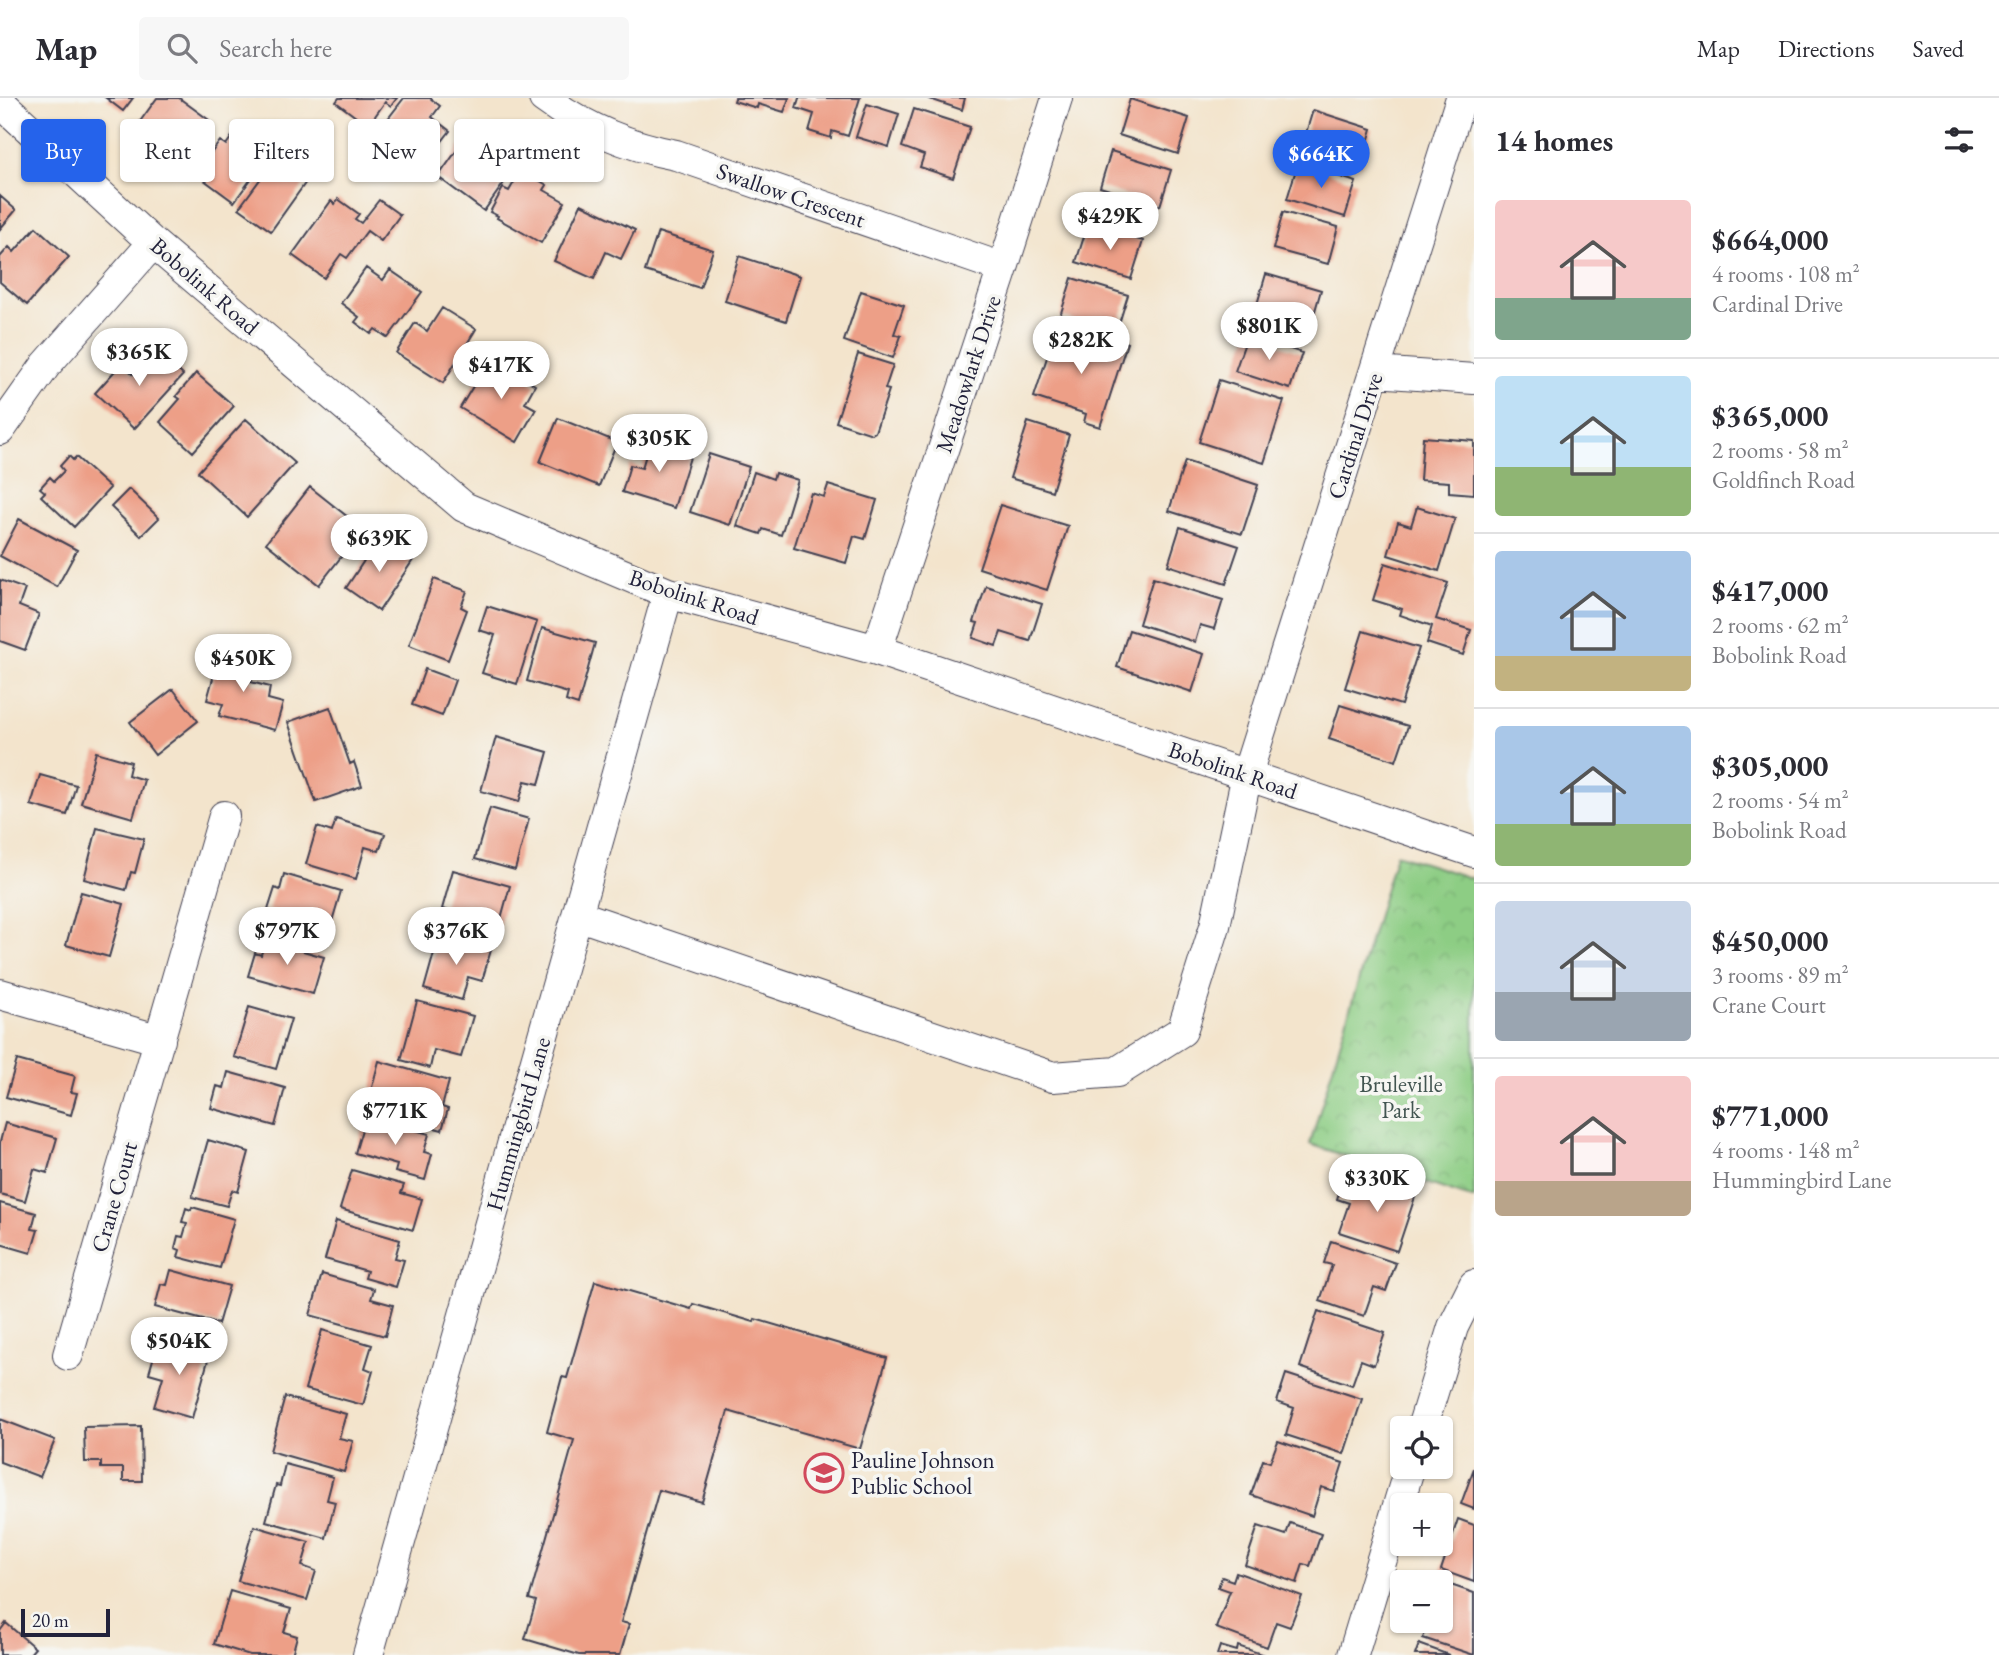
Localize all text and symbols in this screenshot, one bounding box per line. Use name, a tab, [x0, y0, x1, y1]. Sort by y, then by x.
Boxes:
search box	[139, 17, 629, 80]
text: Map	[35, 27, 97, 70]
icon: search	[163, 29, 201, 67]
text: Search here	[219, 31, 332, 65]
text: Map	[1697, 33, 1740, 64]
text: Directions	[1778, 33, 1875, 64]
text: Saved	[1913, 33, 1964, 64]
chip: Buy	[21, 119, 106, 182]
chip: Rent	[120, 119, 215, 182]
chip: Filters	[229, 119, 334, 182]
chip: New	[348, 119, 440, 182]
chip: Apartment	[454, 119, 604, 182]
text: 14 homes	[1495, 121, 1613, 160]
icon: filters	[1940, 121, 1978, 159]
pin: $664K	[1272, 130, 1370, 190]
text: $664K	[1289, 138, 1353, 168]
street label: Swallow Crescent	[713, 156, 870, 235]
pin: $429K	[1061, 192, 1159, 252]
text: $429K	[1078, 200, 1142, 230]
text: $664,000	[1712, 220, 1828, 259]
icon: home	[1551, 228, 1635, 312]
street label: Bobolink Road	[144, 231, 266, 342]
text: 4 rooms · 108 m²	[1712, 259, 1860, 289]
text: Cardinal Drive	[1712, 289, 1843, 319]
street label: Meadowlark Drive	[928, 291, 1008, 457]
pin: $801K	[1220, 302, 1318, 362]
text: $801K	[1237, 310, 1301, 340]
pin: $282K	[1032, 316, 1130, 376]
text: $282K	[1049, 324, 1113, 354]
pin: $365K	[90, 328, 188, 388]
text: $365K	[107, 336, 171, 366]
pin: $417K	[452, 342, 550, 401]
text: $417K	[469, 349, 533, 379]
street label: Cardinal Drive	[1320, 369, 1390, 503]
text: $365,000	[1712, 396, 1828, 435]
icon: home	[1551, 404, 1635, 488]
pin: $305K	[610, 414, 708, 474]
text: $305K	[627, 422, 691, 452]
text: 2 rooms · 58 m²	[1712, 435, 1849, 465]
text: Goldfinch Road	[1712, 465, 1855, 495]
pin: $639K	[330, 514, 428, 574]
text: $639K	[347, 522, 411, 552]
street label: Bobolink Road	[625, 562, 763, 632]
text: $417,000	[1712, 571, 1828, 610]
icon: home	[1551, 579, 1635, 663]
text: 2 rooms · 62 m²	[1712, 610, 1849, 640]
pin: $450K	[194, 634, 292, 694]
text: Bobolink Road	[1712, 640, 1847, 670]
text: $450K	[211, 642, 275, 672]
street label: Bobolink Road	[1164, 734, 1302, 806]
text: $305,000	[1712, 746, 1828, 785]
icon: home	[1551, 754, 1635, 838]
text: 2 rooms · 54 m²	[1712, 785, 1849, 815]
text: Bobolink Road	[1712, 815, 1847, 845]
pin: $797K	[238, 908, 336, 967]
pin: $376K	[407, 908, 505, 967]
text: $797K	[255, 915, 319, 945]
text: $376K	[424, 915, 488, 945]
text: $450,000	[1712, 921, 1828, 960]
icon: home	[1551, 929, 1635, 1013]
text: 3 rooms · 89 m²	[1712, 960, 1849, 990]
text: Crane Court	[1712, 990, 1826, 1020]
street label: Hummingbird Lane	[479, 1034, 557, 1214]
park label: Bruleville Park	[1359, 1069, 1443, 1125]
pin: $771K	[346, 1088, 444, 1147]
text: $771K	[363, 1095, 427, 1125]
text: $771,000	[1712, 1096, 1828, 1135]
icon: home	[1551, 1104, 1635, 1188]
text: 4 rooms · 148 m²	[1712, 1135, 1860, 1165]
street label: Crane Court	[84, 1138, 144, 1256]
pin: $330K	[1328, 1154, 1426, 1214]
text: $330K	[1345, 1162, 1409, 1192]
text: Hummingbird Lane	[1712, 1165, 1891, 1195]
pin: $504K	[130, 1318, 228, 1377]
text: $504K	[147, 1325, 211, 1355]
map controls	[1390, 1416, 1453, 1633]
button: locate	[1390, 1416, 1453, 1479]
place label: Pauline Johnson Public School	[851, 1445, 995, 1501]
school or university icon: Pauline Johnson Public School	[803, 1452, 845, 1494]
button: +	[1390, 1493, 1453, 1556]
button: −	[1390, 1570, 1453, 1633]
scale bar	[21, 1606, 110, 1638]
text: 20 m	[32, 1608, 69, 1633]

